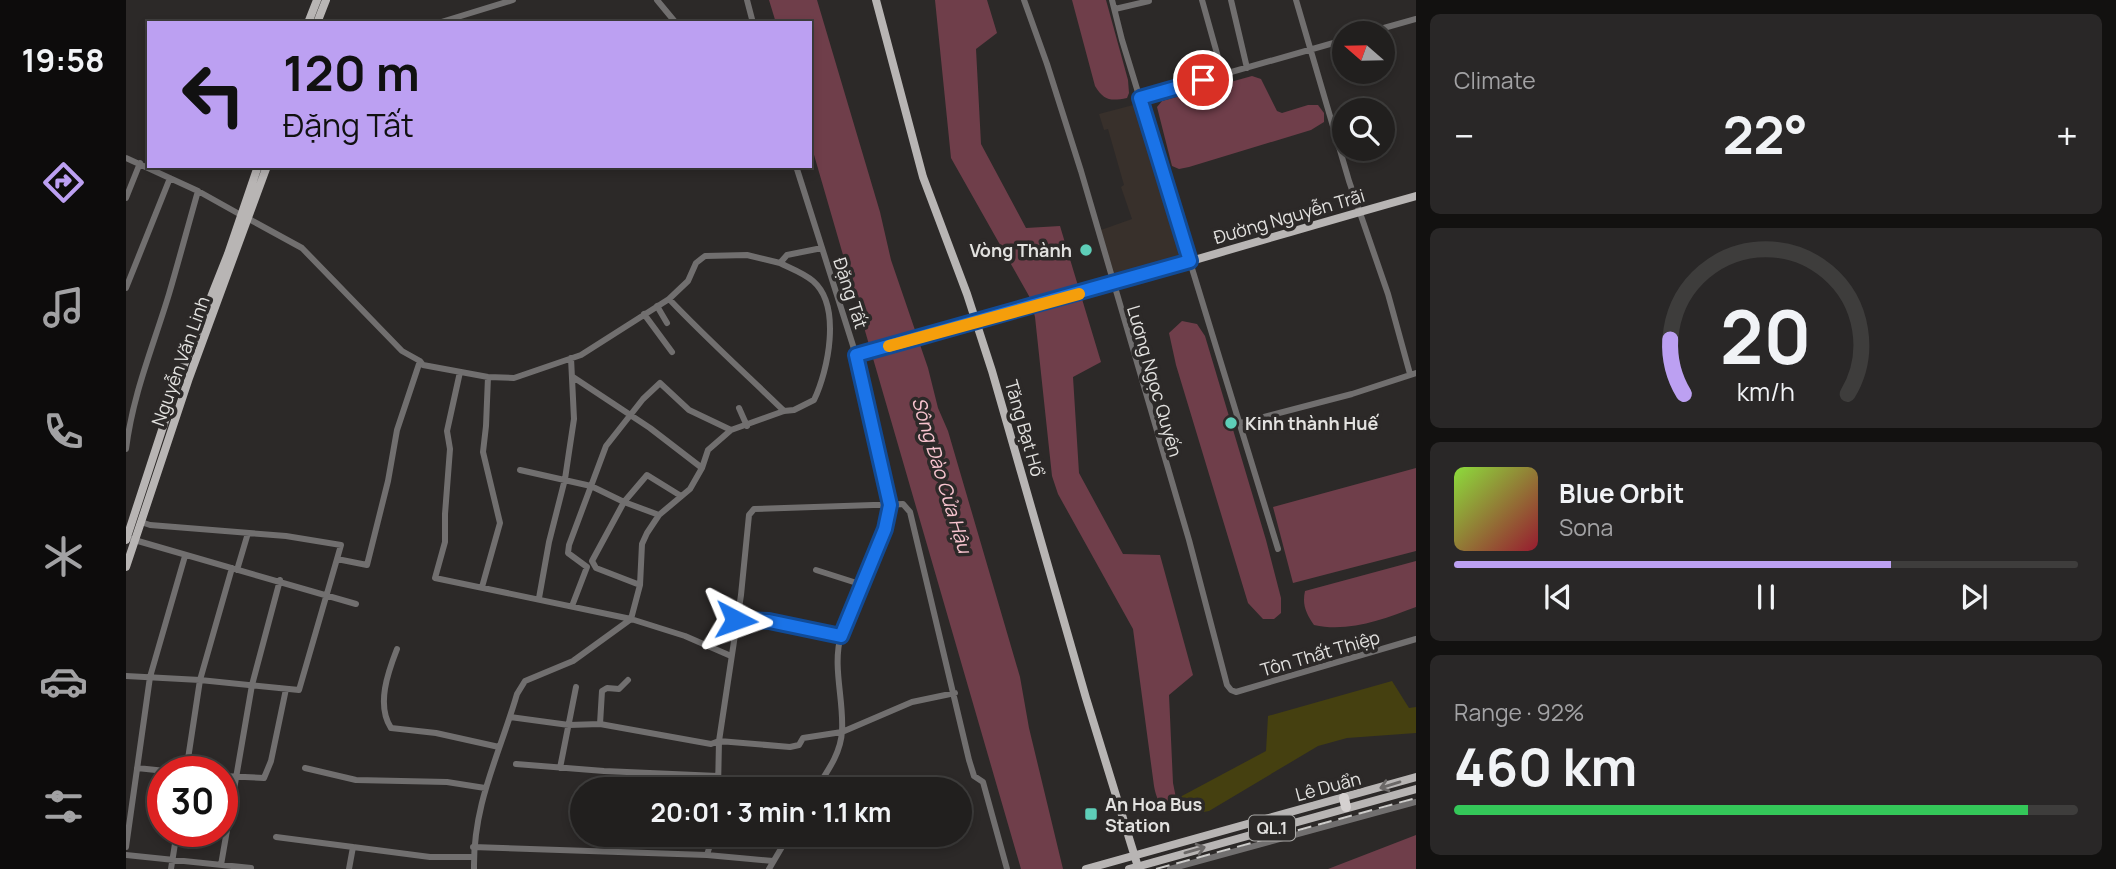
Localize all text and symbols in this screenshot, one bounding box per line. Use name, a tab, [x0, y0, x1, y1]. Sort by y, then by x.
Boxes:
north arrow	[1332, 21, 1395, 84]
map controls	[1332, 21, 1395, 161]
text: 19:58	[21, 38, 105, 82]
text: 120 m	[283, 39, 420, 106]
icon: left	[168, 49, 259, 140]
pin	[1173, 50, 1233, 110]
icon: arrive	[1184, 61, 1222, 99]
text: Climate	[1454, 64, 1536, 96]
button: search	[1332, 98, 1395, 161]
text: 22°	[1723, 99, 1808, 170]
text: Đặng Tất	[283, 103, 414, 147]
text: −	[1454, 109, 1475, 161]
text: +	[2056, 109, 2078, 161]
icon: directions	[39, 158, 88, 207]
street label: Đường Nguyễn Trãi	[1211, 183, 1367, 249]
place label: Vòng Thành	[969, 238, 1072, 262]
marker: Vòng Thành	[1078, 242, 1094, 258]
street label: Đặng Tất	[828, 254, 874, 332]
icon: music	[39, 283, 88, 332]
text: 20	[1720, 286, 1812, 386]
street label: Nguyễn Văn Linh	[145, 293, 215, 429]
street label: Lương Ngọc Quyến	[1122, 302, 1188, 460]
text: km/h	[1737, 373, 1795, 408]
street label: Tăng Bạt Hổ	[1000, 377, 1050, 479]
water label: Sông Đào Cửa Hậu	[906, 394, 979, 558]
icon: phone	[39, 407, 88, 456]
place label: Kinh thành Huế	[1245, 411, 1380, 435]
marker: Kinh thành Huế	[1223, 415, 1239, 431]
text: Blue Orbit	[1559, 475, 1684, 511]
text: Sona	[1559, 511, 1613, 543]
icon: climate	[39, 532, 88, 581]
icon: previous	[1539, 578, 1577, 616]
icon: pause	[1747, 578, 1785, 616]
icon: next	[1955, 578, 1993, 616]
position arrow	[699, 583, 773, 657]
street label: Tôn Thất Thiệp	[1258, 625, 1382, 681]
icon: car	[39, 657, 88, 706]
text: Range · 92%	[1454, 696, 1585, 728]
text: 460 km	[1454, 731, 1637, 802]
speed limit sign: 30	[147, 756, 238, 847]
street label: Lê Duẩn	[1293, 766, 1363, 806]
one-way arrow	[1380, 780, 1402, 792]
icon: filters	[39, 782, 88, 831]
place label: An Hoa Bus Station	[1105, 792, 1203, 837]
text: 20:01 · 3 min · 1.1 km	[651, 794, 891, 830]
marker: An Hoa Bus Station	[1083, 806, 1099, 822]
road number: QL.1	[1249, 816, 1295, 841]
one-way arrow	[1184, 843, 1206, 856]

